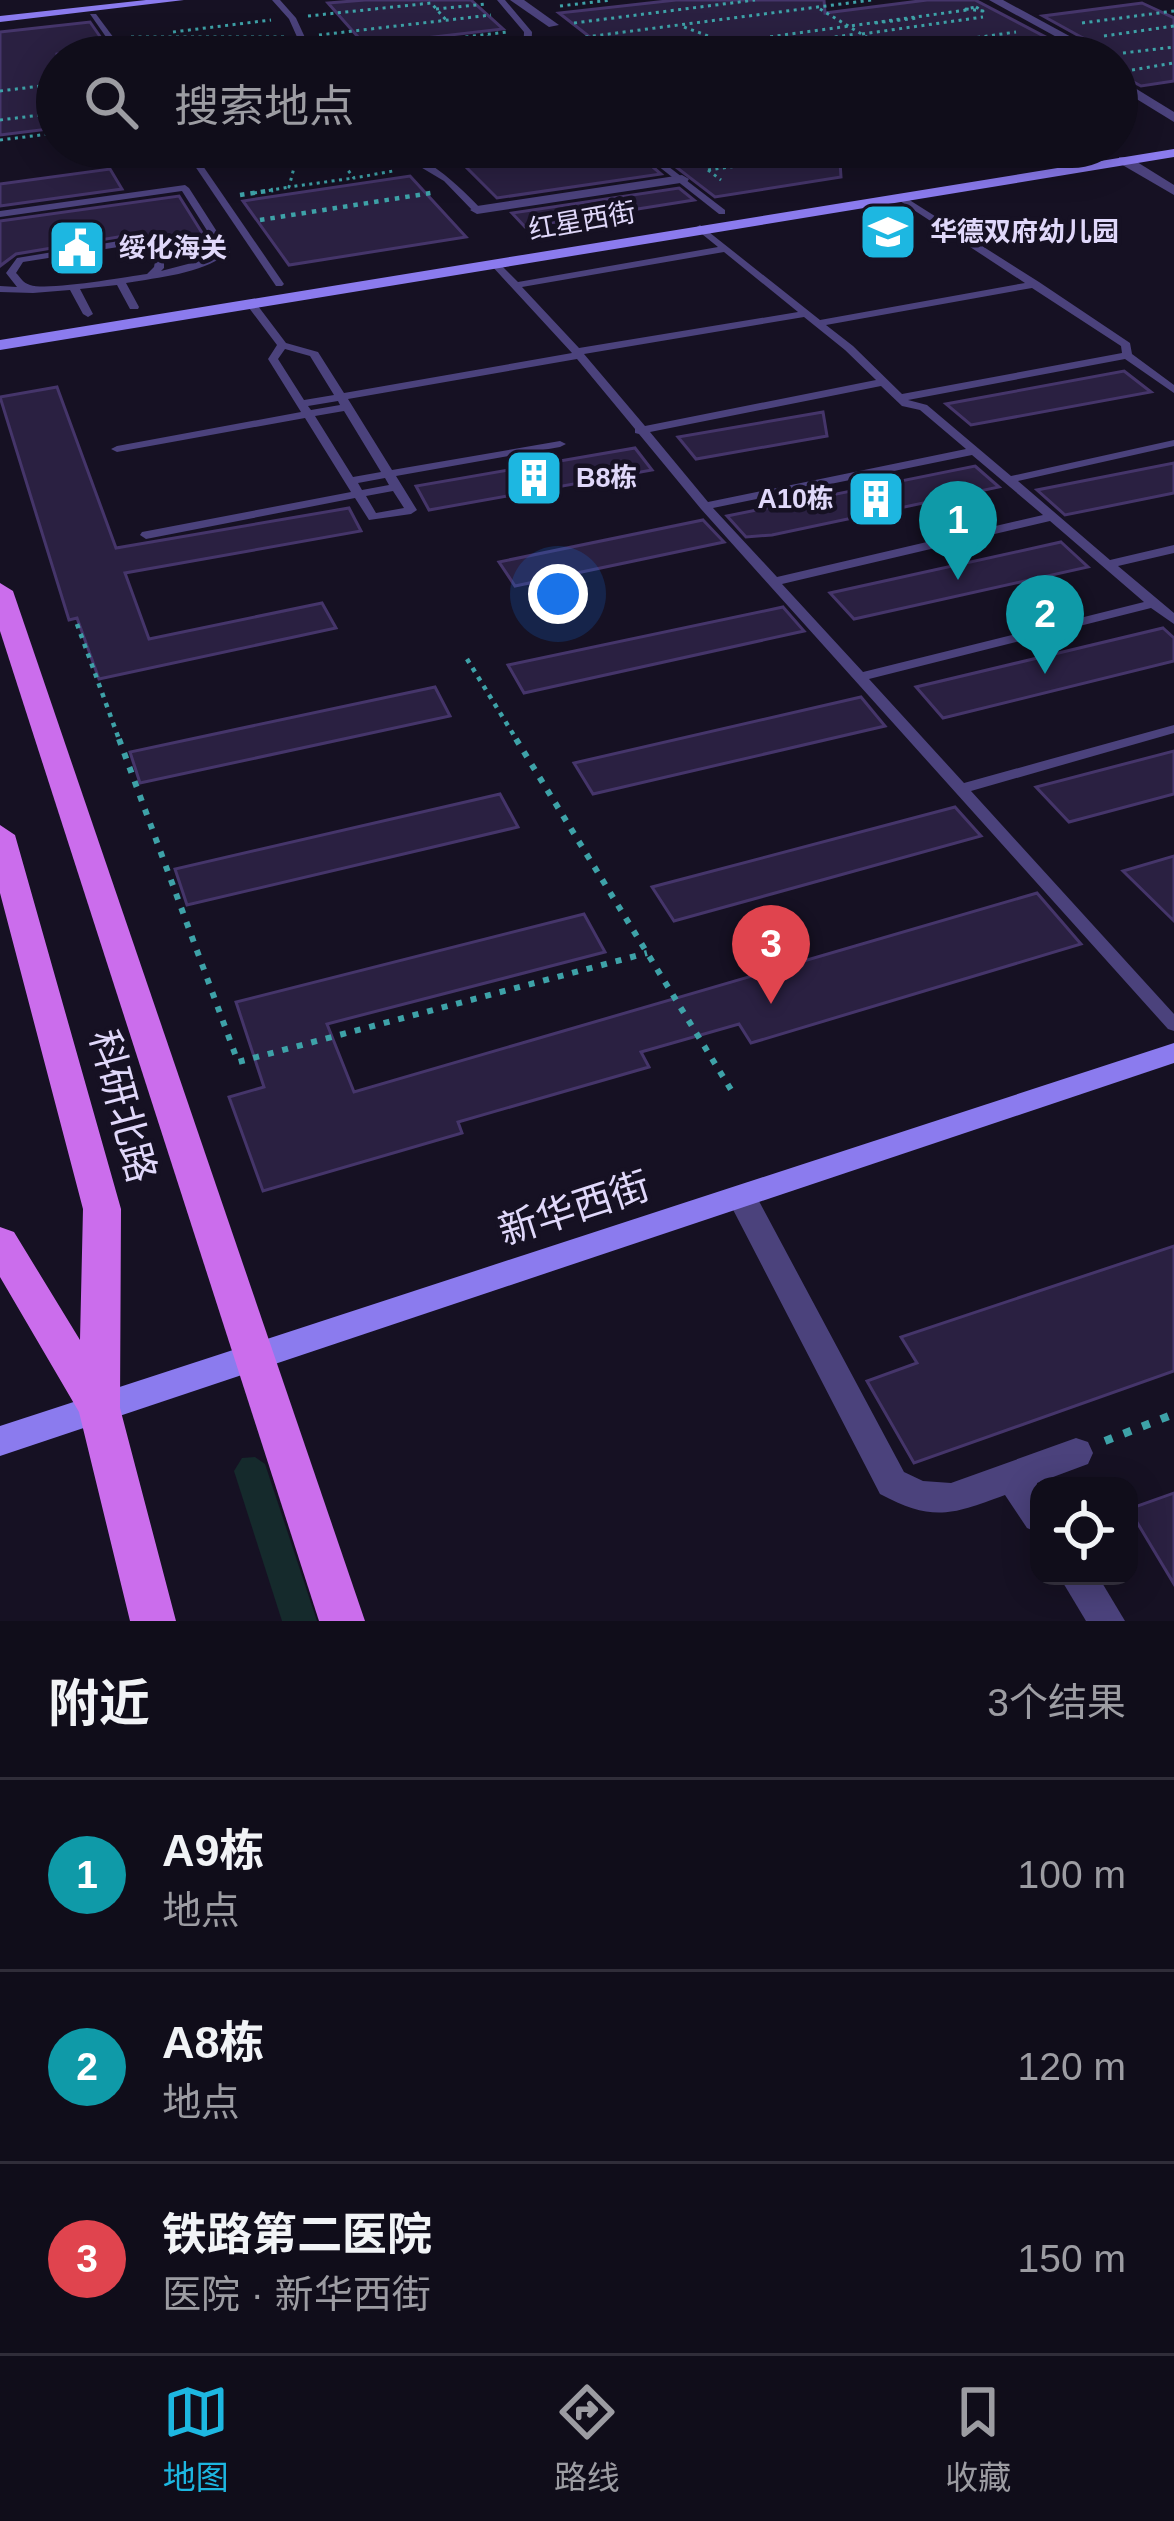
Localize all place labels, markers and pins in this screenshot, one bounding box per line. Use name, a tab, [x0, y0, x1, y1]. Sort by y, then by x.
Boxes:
school or university icon: 华德双府幼儿园	[857, 201, 919, 263]
public building icon: 绥化海关	[46, 217, 108, 279]
place label: 华德双府幼儿园	[930, 217, 1119, 247]
place label: 绥化海关	[119, 233, 227, 263]
building icon: B8栋	[503, 447, 565, 509]
place label: B8栋	[576, 463, 638, 493]
building icon: A10栋	[845, 468, 907, 530]
pin: 1	[919, 481, 997, 580]
place label: A10栋	[757, 484, 834, 514]
pin: 2	[1006, 575, 1084, 674]
pin: 3	[732, 905, 810, 1004]

